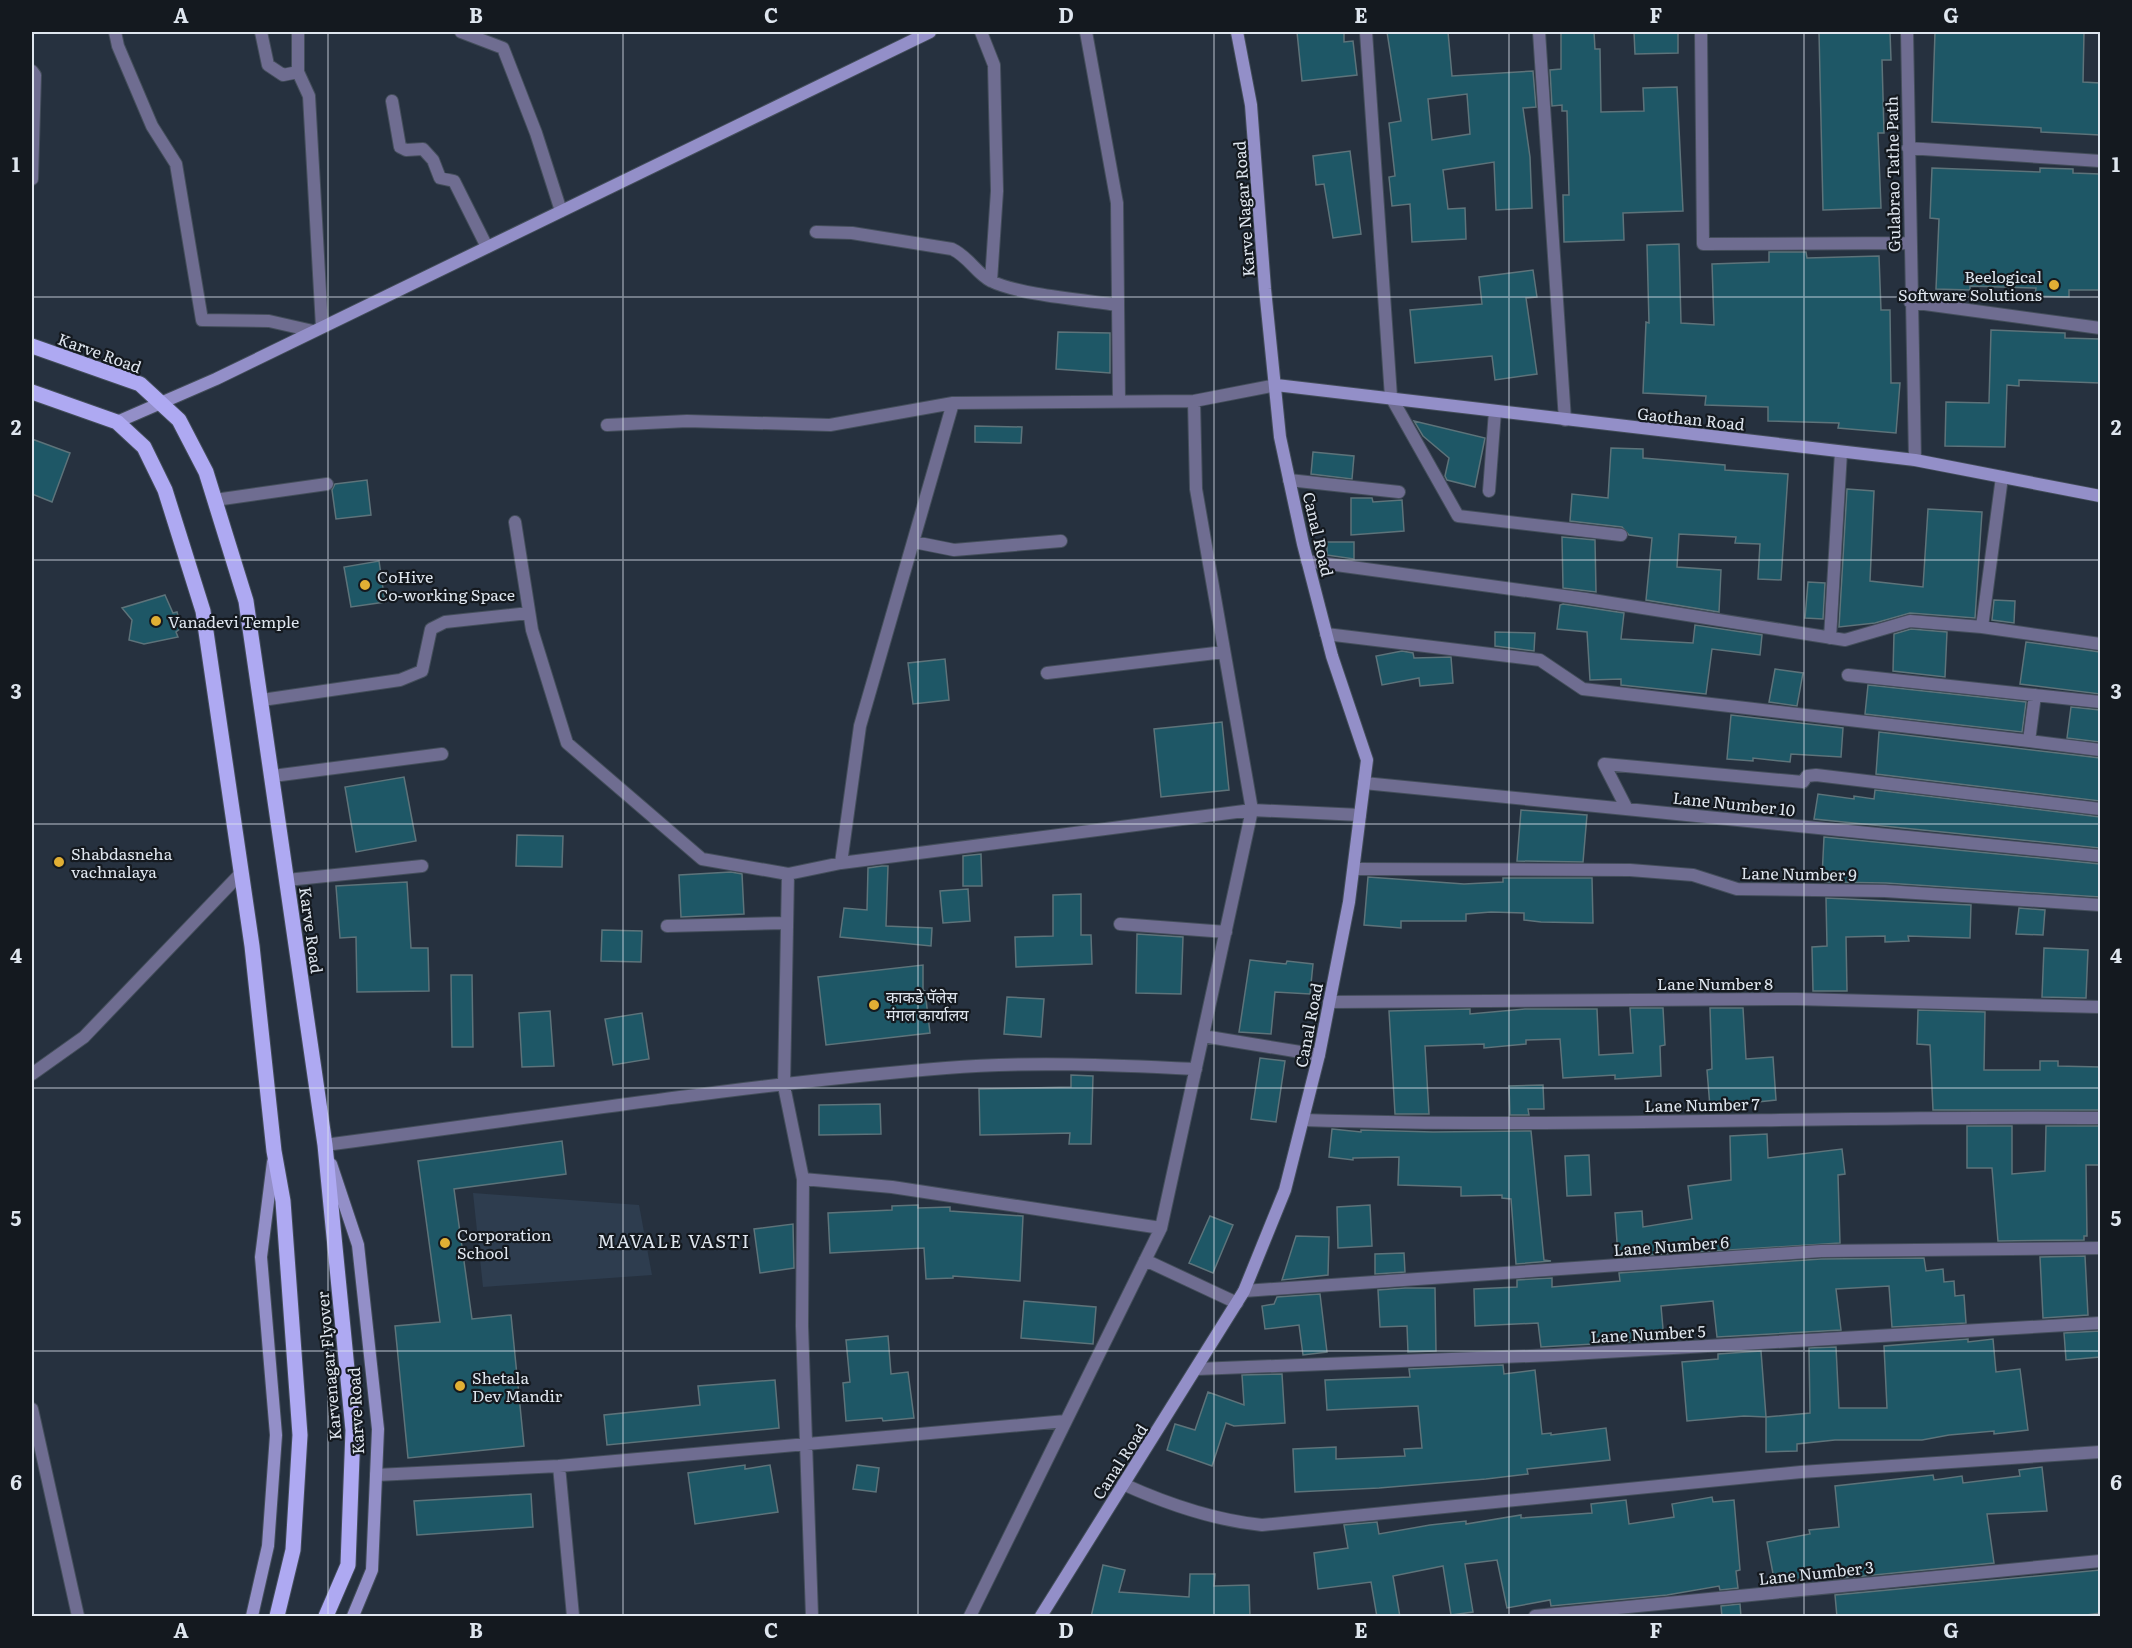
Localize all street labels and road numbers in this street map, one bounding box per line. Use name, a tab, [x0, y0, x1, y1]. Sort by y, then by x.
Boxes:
street label: Gulabrao Tathe Path	[1879, 95, 1905, 252]
street label: Karve Nagar Road	[1226, 140, 1260, 278]
street label: Karve Road	[55, 326, 145, 378]
street label: Gaothan Road	[1636, 400, 1746, 436]
street label: Canal Road	[1298, 489, 1340, 579]
street label: Lane Number 10	[1672, 785, 1796, 821]
street label: Lane Number 9	[1741, 860, 1857, 886]
street label: Karve Road	[294, 885, 330, 975]
street label: Lane Number 8	[1657, 971, 1773, 995]
street label: Canal Road	[1288, 980, 1328, 1070]
street label: Lane Number 7	[1644, 1091, 1760, 1117]
street label: Lane Number 6	[1612, 1229, 1730, 1261]
street label: Karvenagar Flyover	[309, 1290, 346, 1441]
street label: Lane Number 5	[1590, 1318, 1706, 1348]
street label: Karve Road	[341, 1367, 369, 1455]
street label: Canal Road	[1085, 1418, 1153, 1504]
street label: Lane Number 3	[1757, 1554, 1875, 1590]

